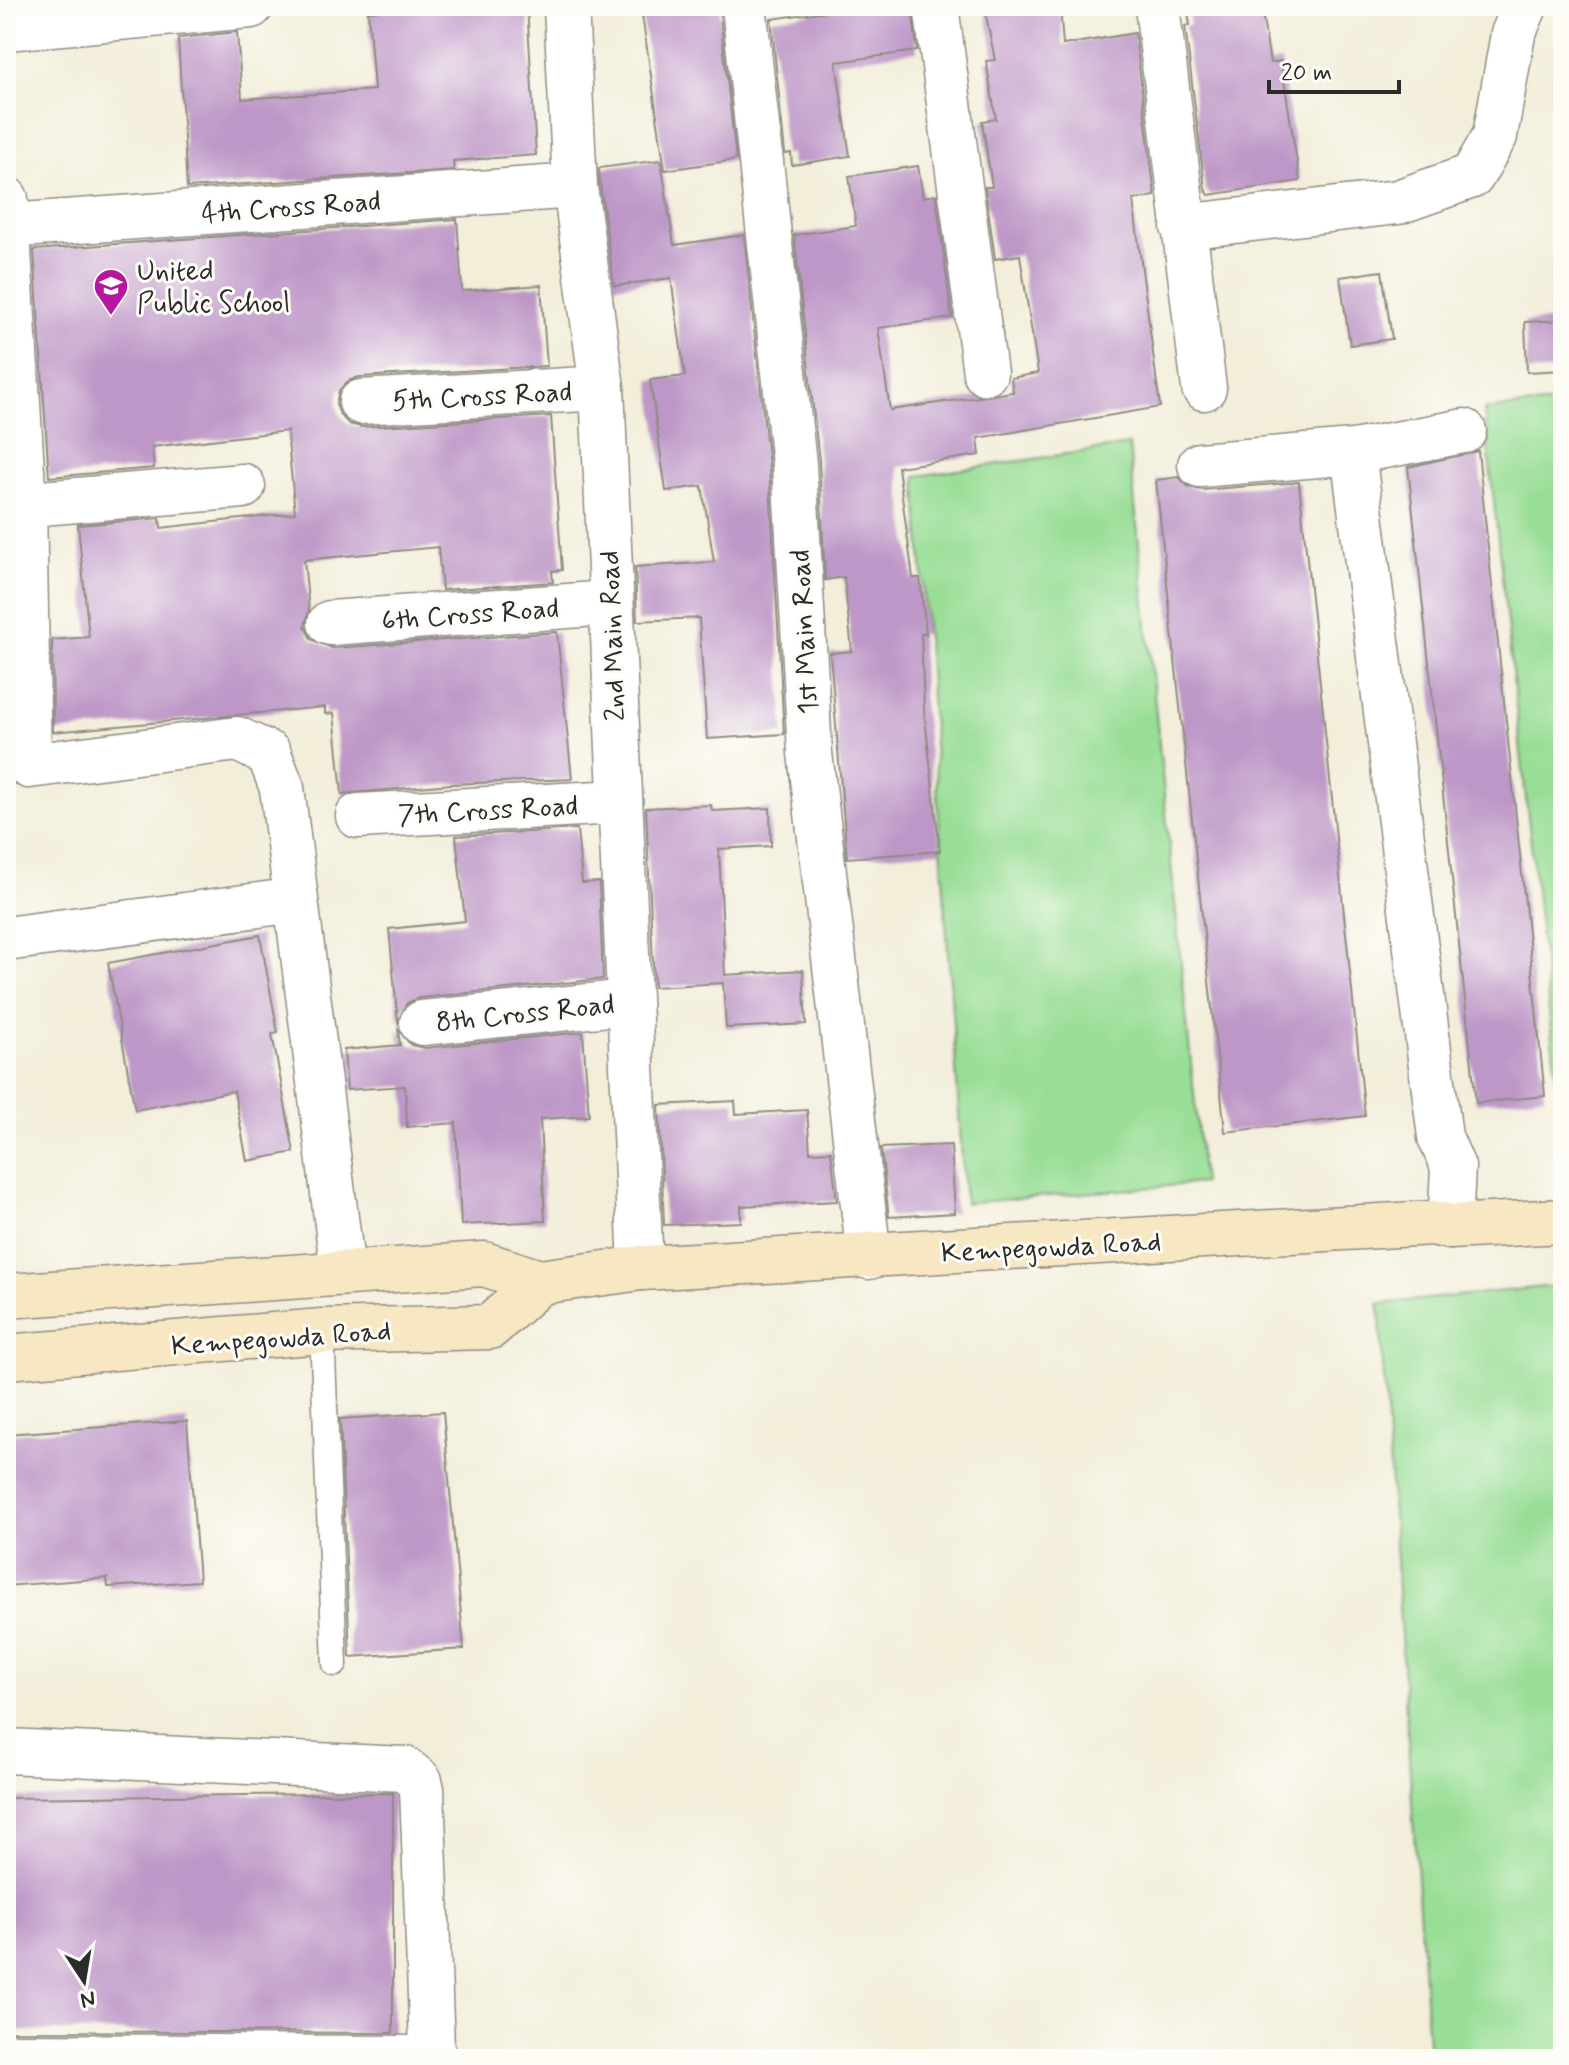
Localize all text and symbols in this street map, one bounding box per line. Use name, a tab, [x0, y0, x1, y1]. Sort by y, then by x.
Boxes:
scale bar	[1269, 44, 1399, 94]
text: 20 m	[1281, 58, 1332, 89]
street label: 4th Cross Road	[200, 184, 382, 233]
place label: United Public School	[137, 254, 290, 323]
school or university icon: United Public School	[92, 267, 130, 317]
street label: 5th Cross Road	[391, 374, 573, 421]
street label: 1st Main Road	[783, 548, 828, 715]
street label: 2nd Main Road	[592, 550, 635, 722]
street label: 6th Cross Road	[380, 591, 560, 640]
street label: 7th Cross Road	[397, 788, 579, 835]
street label: 8th Cross Road	[434, 987, 616, 1042]
street label: Kempegowda Road	[940, 1224, 1162, 1273]
street label: Kempegowda Road	[170, 1313, 392, 1366]
north arrow	[44, 1941, 124, 2021]
text: N	[78, 1983, 98, 2014]

